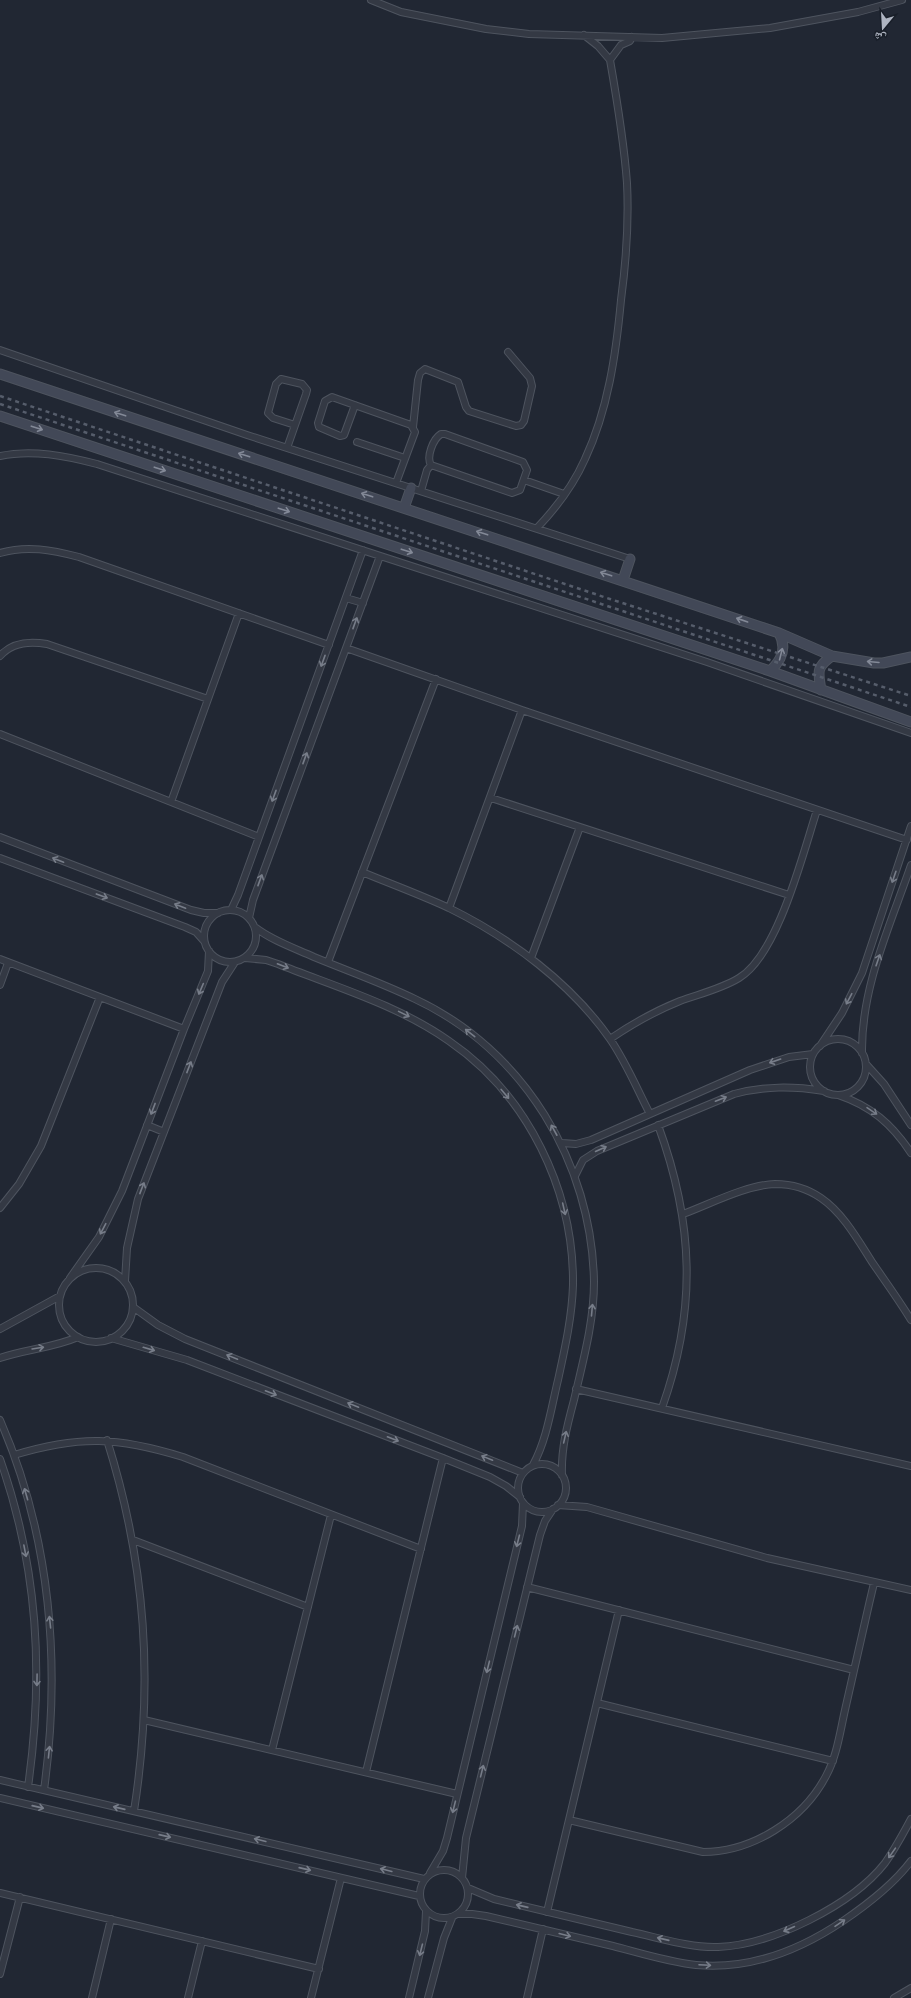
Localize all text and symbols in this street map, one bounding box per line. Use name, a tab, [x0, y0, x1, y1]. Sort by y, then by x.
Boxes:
north arrow	[863, 8, 903, 48]
text: ش	[872, 28, 888, 47]
one-way arrow	[114, 410, 127, 417]
one-way arrow	[30, 425, 43, 432]
one-way arrow	[237, 451, 250, 458]
one-way arrow	[154, 466, 167, 473]
one-way arrow	[362, 491, 374, 499]
one-way arrow	[277, 507, 290, 514]
one-way arrow	[477, 529, 489, 537]
one-way arrow	[401, 548, 414, 555]
one-way arrow	[600, 570, 612, 578]
one-way arrow	[736, 616, 748, 624]
one-way arrow	[352, 618, 360, 630]
one-way arrow	[778, 647, 786, 660]
one-way arrow	[319, 655, 327, 667]
one-way arrow	[867, 659, 880, 666]
one-way arrow	[302, 753, 310, 765]
one-way arrow	[269, 790, 277, 802]
one-way arrow	[53, 855, 65, 863]
one-way arrow	[890, 870, 897, 883]
one-way arrow	[257, 874, 264, 887]
one-way arrow	[96, 893, 108, 901]
one-way arrow	[174, 901, 186, 909]
one-way arrow	[875, 953, 882, 966]
one-way arrow	[277, 963, 289, 971]
one-way arrow	[197, 982, 204, 994]
one-way arrow	[845, 992, 853, 1004]
one-way arrow	[398, 1011, 410, 1018]
one-way arrow	[465, 1029, 476, 1037]
one-way arrow	[769, 1058, 782, 1065]
one-way arrow	[186, 1062, 194, 1074]
one-way arrow	[501, 1088, 510, 1099]
one-way arrow	[715, 1094, 727, 1102]
one-way arrow	[149, 1103, 157, 1115]
one-way arrow	[866, 1107, 877, 1115]
one-way arrow	[550, 1125, 558, 1137]
one-way arrow	[595, 1145, 607, 1152]
one-way arrow	[139, 1183, 147, 1195]
one-way arrow	[560, 1202, 568, 1215]
one-way arrow	[99, 1223, 107, 1235]
one-way arrow	[588, 1304, 596, 1317]
one-way arrow	[31, 1344, 44, 1352]
one-way arrow	[142, 1346, 155, 1353]
one-way arrow	[226, 1353, 238, 1361]
one-way arrow	[265, 1390, 277, 1398]
one-way arrow	[347, 1401, 359, 1409]
one-way arrow	[561, 1431, 569, 1444]
one-way arrow	[386, 1436, 398, 1444]
one-way arrow	[481, 1454, 493, 1462]
one-way arrow	[22, 1488, 29, 1501]
one-way arrow	[514, 1534, 522, 1547]
one-way arrow	[21, 1544, 29, 1557]
one-way arrow	[46, 1616, 54, 1629]
one-way arrow	[513, 1625, 521, 1638]
one-way arrow	[484, 1661, 491, 1674]
one-way arrow	[33, 1673, 41, 1686]
one-way arrow	[45, 1746, 53, 1759]
one-way arrow	[479, 1765, 486, 1778]
one-way arrow	[450, 1801, 457, 1814]
one-way arrow	[31, 1803, 44, 1811]
one-way arrow	[113, 1803, 126, 1811]
one-way arrow	[158, 1833, 171, 1841]
one-way arrow	[254, 1835, 267, 1843]
one-way arrow	[888, 1847, 896, 1858]
one-way arrow	[298, 1866, 311, 1873]
one-way arrow	[380, 1866, 393, 1873]
one-way arrow	[516, 1901, 529, 1909]
one-way arrow	[834, 1919, 845, 1927]
one-way arrow	[783, 1926, 795, 1933]
one-way arrow	[558, 1931, 571, 1939]
one-way arrow	[656, 1935, 669, 1942]
one-way arrow	[416, 1943, 424, 1956]
one-way arrow	[698, 1962, 711, 1969]

